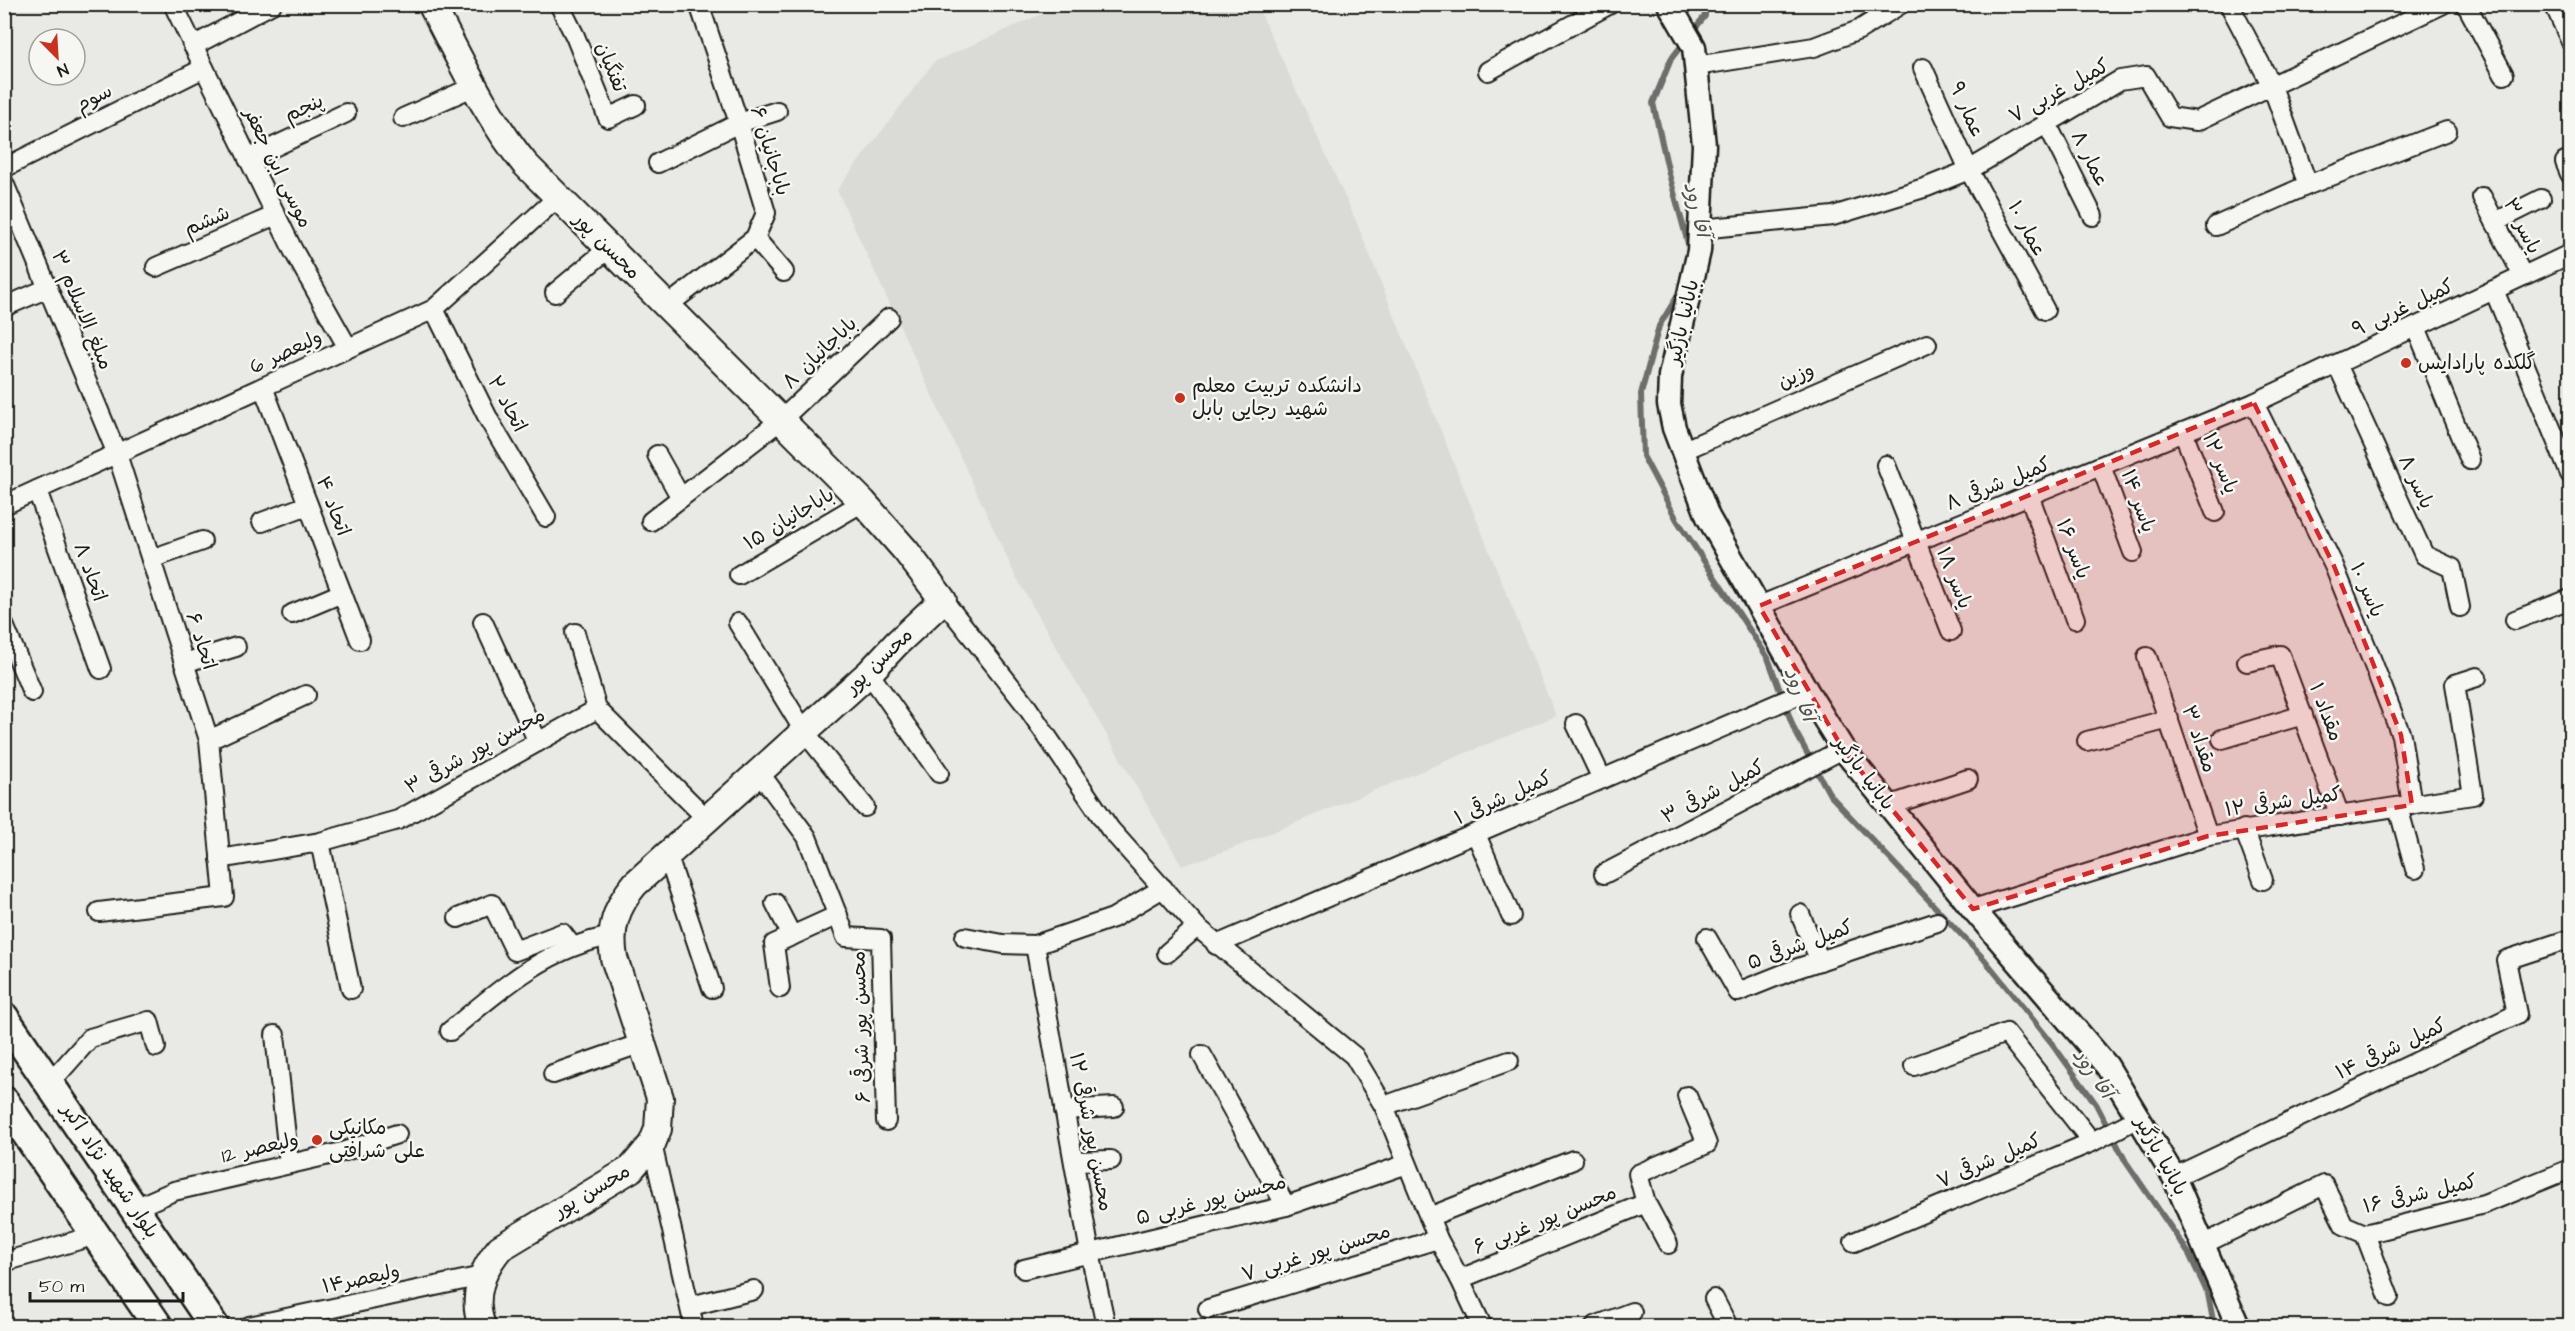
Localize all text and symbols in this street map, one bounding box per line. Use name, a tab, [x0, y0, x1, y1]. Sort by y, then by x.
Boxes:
north arrow	[27, 27, 87, 87]
street label: تفنگیان	[588, 38, 634, 97]
street label: کمیل غربی ۷	[2004, 52, 2114, 130]
text: N	[54, 58, 72, 82]
street label: سوم	[71, 77, 118, 120]
street label: عمار ۹	[1942, 77, 1992, 143]
street label: پنجم	[280, 87, 328, 129]
street label: موسی ابن جعفر	[236, 101, 319, 233]
street label: باباجانیان ۶	[743, 103, 797, 199]
street label: عمار ۸	[2064, 126, 2116, 192]
water label: آقا رود	[1676, 178, 1719, 245]
street label: یاسر ۳	[2496, 193, 2548, 259]
street label: عمار ۱۰	[2001, 196, 2053, 262]
street label: ششم	[180, 199, 234, 243]
street label: محسن پور	[566, 205, 647, 286]
street label: مبلغ الاسلام ۳	[44, 246, 120, 374]
street label: کمیل غربی ۹	[2348, 272, 2458, 344]
street label: بابانیا بازگیر	[1659, 276, 1706, 369]
street label: باباجانیان ۸	[776, 310, 864, 396]
street label: ولیعصر 6	[245, 323, 327, 381]
place label: گلکده پارادایس	[2418, 349, 2536, 377]
street label: وزین	[1773, 356, 1819, 396]
marker: گلکده پارادایس	[2399, 356, 2413, 370]
street label: اتحاد ۲	[480, 371, 534, 437]
place label: دانشکده تربیت معلم شهید رجایی بابل	[1192, 372, 1362, 423]
marker: دانشکده تربیت معلم شهید رجایی بابل	[1173, 391, 1187, 405]
street label: یاسر ۱۲	[2195, 428, 2245, 498]
street label: کمیل شرقی ۸	[1941, 450, 2055, 518]
street label: یاسر ۸	[2391, 450, 2441, 514]
street label: یاسر ۱۴	[2114, 466, 2162, 536]
street label: اتحاد ۴	[309, 472, 357, 540]
street label: باباجانیان ۱۵	[738, 481, 840, 557]
street label: یاسر ۱۶	[2049, 515, 2097, 583]
street label: اتحاد ۸	[66, 539, 114, 605]
street label: یاسر ۱۸	[1929, 543, 1979, 613]
street label: یاسر ۱۰	[2343, 558, 2391, 622]
street label: اتحاد ۶	[179, 609, 223, 673]
street label: محسن پور	[837, 621, 919, 702]
water label: آقا رود	[1776, 663, 1826, 731]
street label: مقداد ۱	[2302, 679, 2350, 745]
street label: محسن پور شرقی ۳	[400, 701, 550, 801]
street label: مقداد ۳	[2174, 702, 2224, 776]
street label: بابانیا بازگیر	[1825, 728, 1901, 816]
street label: کمیل شرقی ۳	[1656, 753, 1770, 831]
street label: کمیل شرقی ۱	[1450, 764, 1556, 832]
street label: کمیل شرقی ۱۲	[2223, 780, 2343, 824]
street label: کمیل شرقی ۵	[1743, 913, 1857, 977]
street label: محسن پور شرقی ۶	[844, 950, 878, 1104]
street label: کمیل شرقی ۱۴	[2331, 1011, 2451, 1087]
water label: آقا رود	[2065, 1042, 2124, 1109]
street label: محسن پور شرقی ۱۲	[1062, 1050, 1120, 1214]
street label: بلوار شهید نژاد اکبر	[53, 1096, 166, 1244]
street label: بابانیا بازگیر	[2127, 1109, 2194, 1201]
place label: مکانیکی علی شرافتی	[329, 1114, 425, 1165]
street label: ولیعصر 12	[219, 1126, 301, 1170]
street label: کمیل شرقی ۷	[1932, 1126, 2046, 1196]
marker: مکانیکی علی شرافتی	[310, 1133, 324, 1147]
street label: محسن پور	[547, 1157, 636, 1226]
street label: کمیل شرقی ۱۶	[2360, 1167, 2480, 1221]
street label: محسن پور غربی ۵	[1133, 1168, 1289, 1232]
street label: محسن پور غربی ۶	[1469, 1178, 1621, 1262]
street label: محسن پور غربی ۷	[1238, 1217, 1394, 1289]
street label: ولیعصر۱۴	[320, 1257, 402, 1301]
scale bar	[30, 1265, 183, 1303]
text: 50 m	[39, 1274, 84, 1299]

